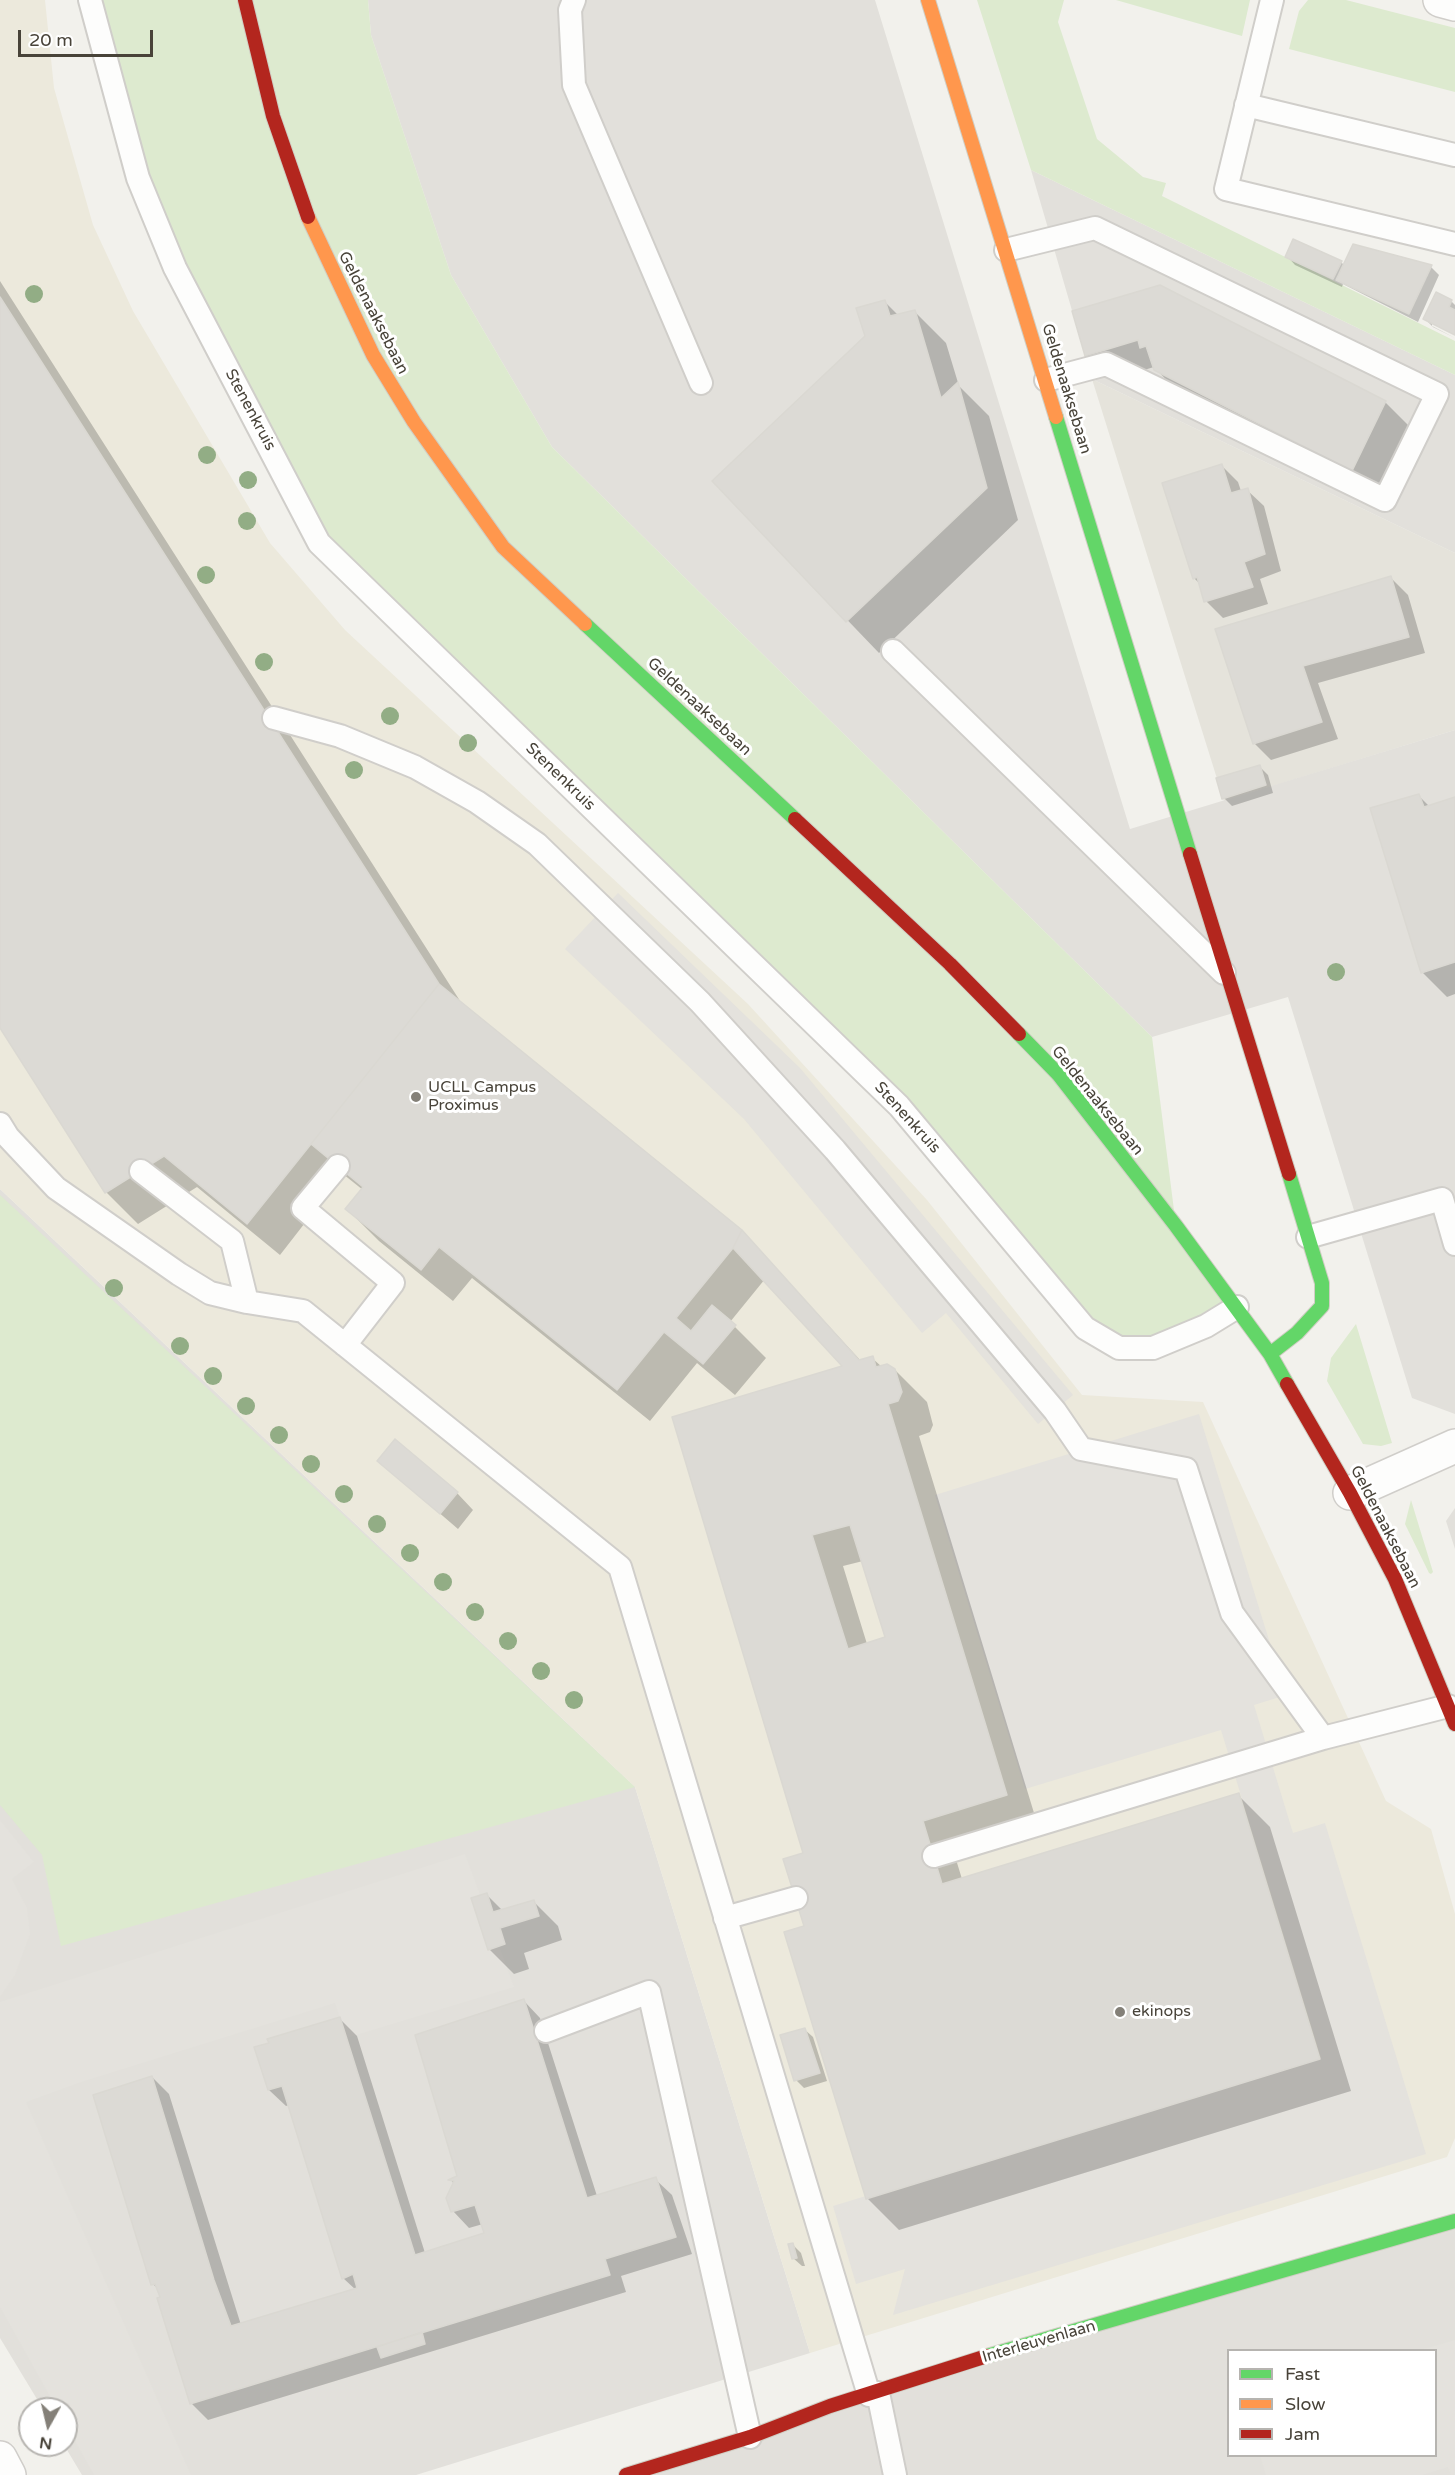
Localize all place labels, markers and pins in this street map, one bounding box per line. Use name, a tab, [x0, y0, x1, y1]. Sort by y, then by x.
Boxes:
place label: UCLL Campus Proximus	[428, 1078, 536, 1116]
marker: UCLL Campus Proximus	[409, 1090, 423, 1104]
place label: ekinops	[1132, 2002, 1191, 2022]
marker: ekinops	[1113, 2005, 1127, 2019]

